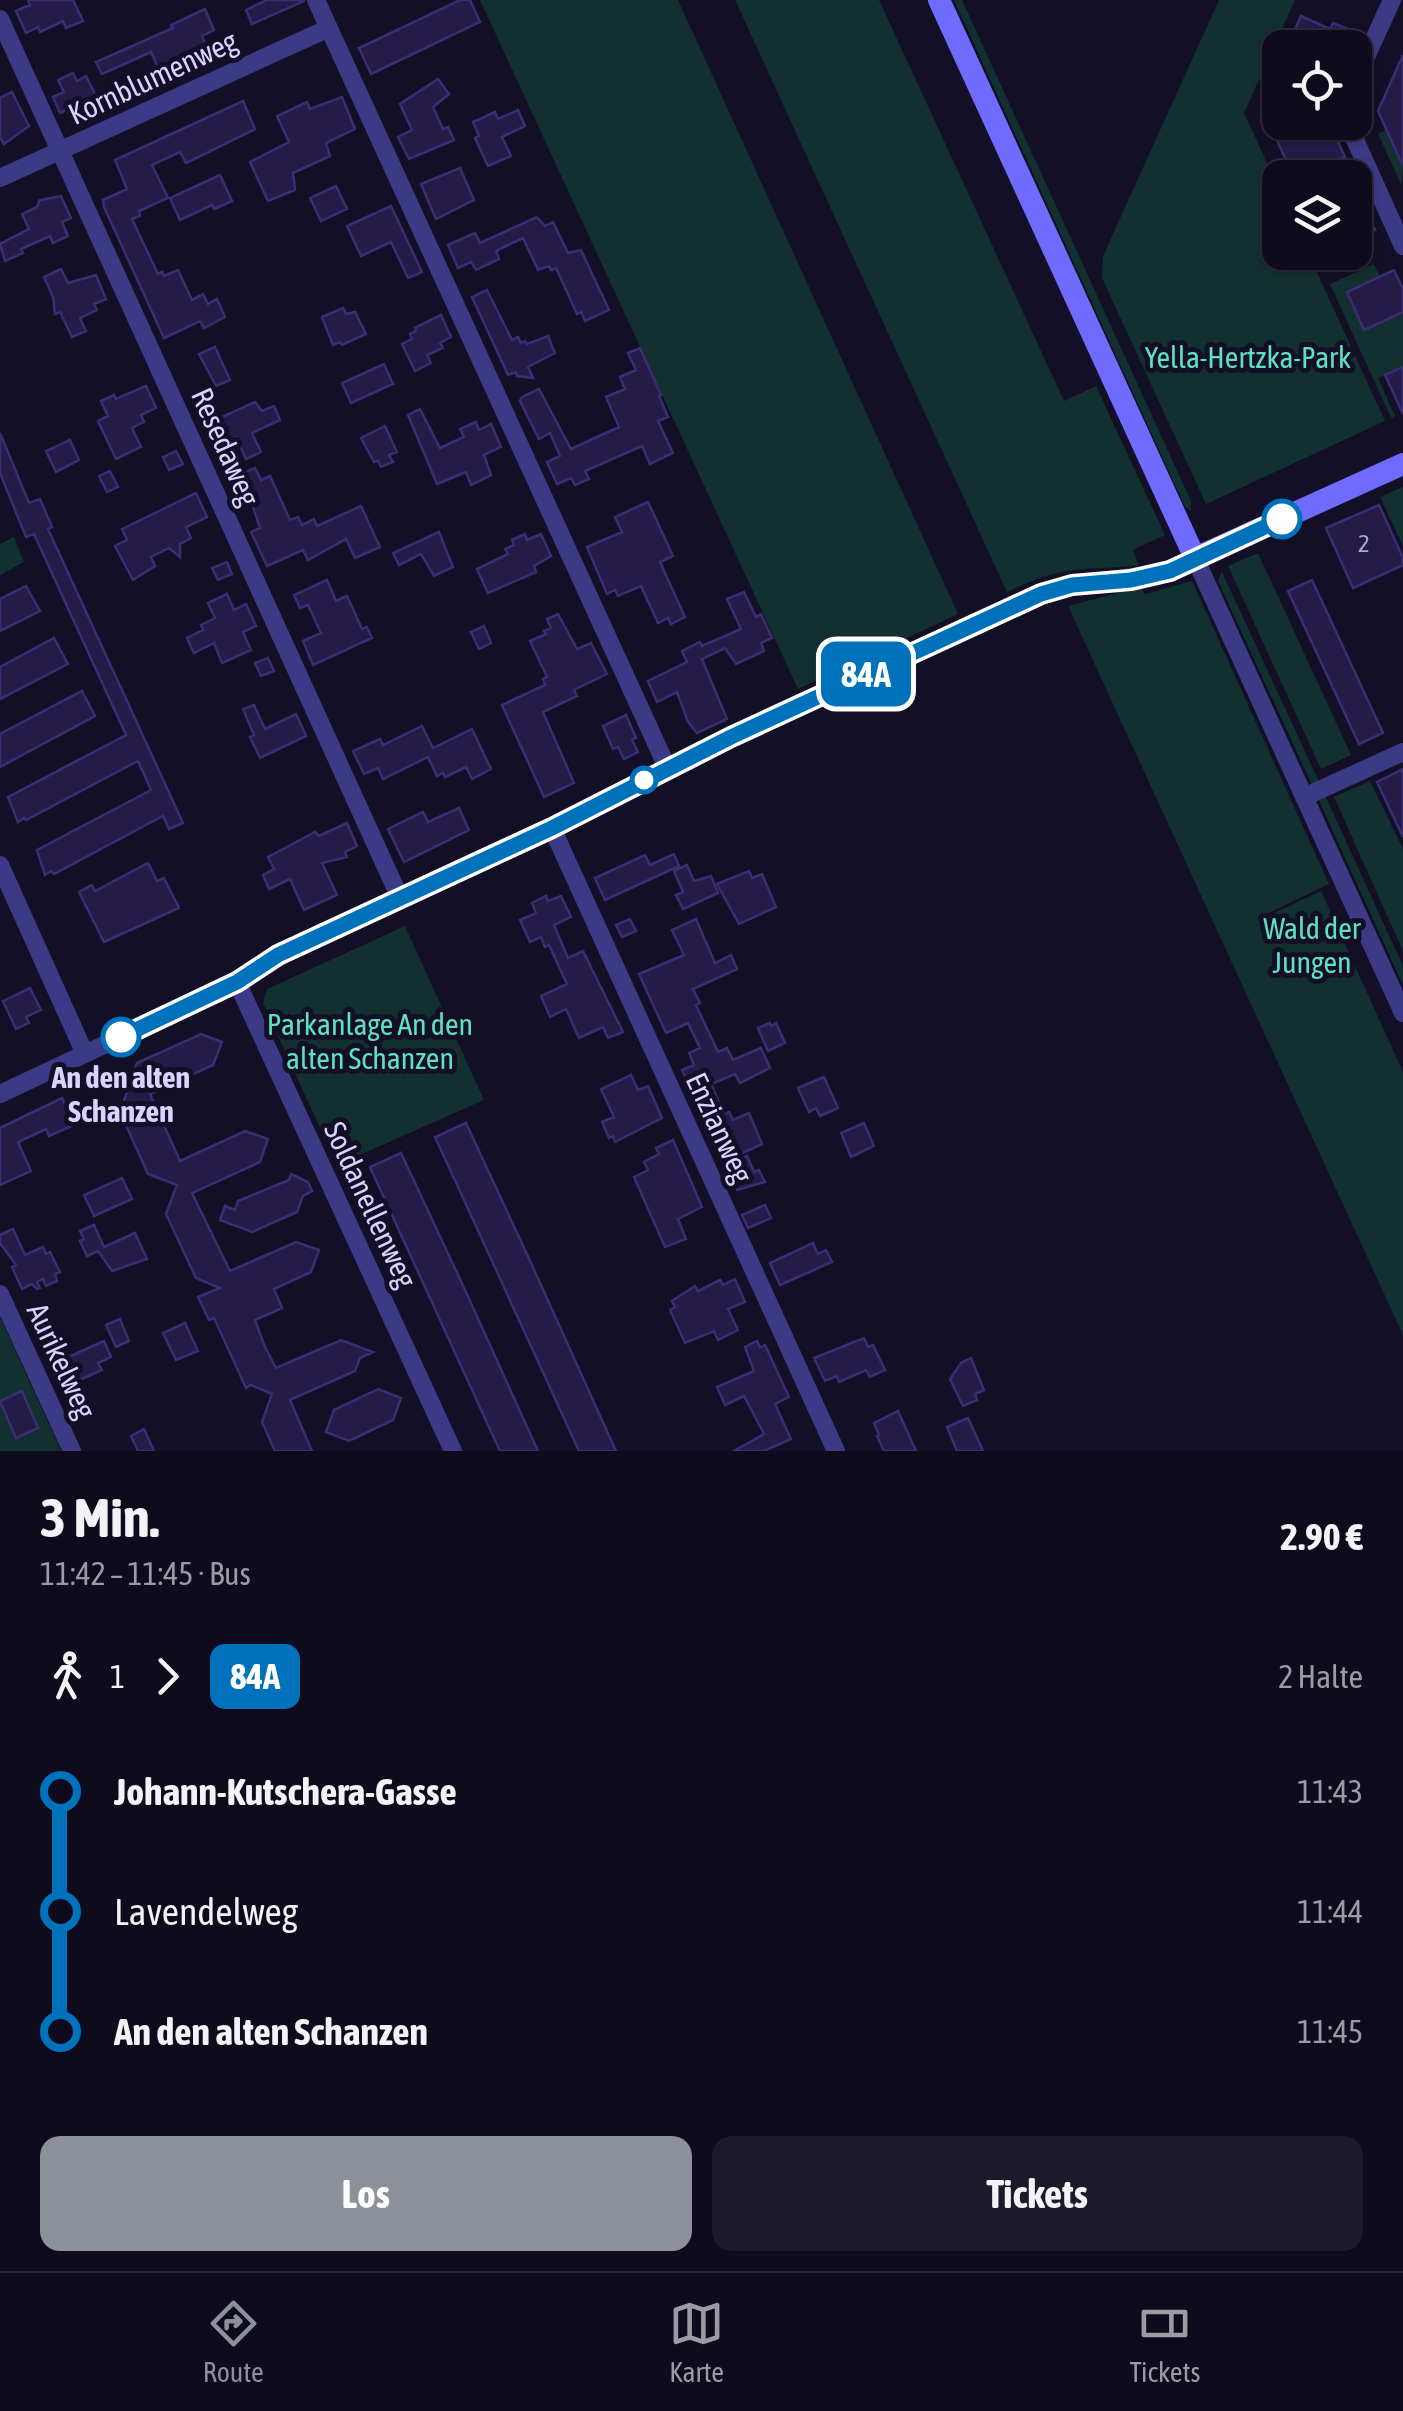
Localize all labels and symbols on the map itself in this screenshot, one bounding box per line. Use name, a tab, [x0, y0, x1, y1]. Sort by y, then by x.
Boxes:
street label: Kornblumenweg	[63, 23, 242, 131]
park label: Yella-Hertzka-Park	[1145, 340, 1351, 374]
street label: Resedaweg	[185, 383, 267, 511]
unlabelled marker	[1263, 500, 1301, 538]
house number: 2	[1358, 529, 1370, 557]
line badge: 84A	[808, 642, 924, 706]
unlabelled marker	[631, 767, 657, 793]
park label: Wald der Jungen	[1263, 911, 1362, 979]
park label: Parkanlage An den alten Schanzen	[267, 1007, 473, 1075]
marker: An den alten Schanzen	[102, 1018, 140, 1056]
place label: An den alten Schanzen	[51, 1060, 190, 1128]
street label: Enzianweg	[680, 1067, 760, 1188]
street label: Soldanellenweg	[318, 1116, 424, 1293]
street label: Aurikelweg	[21, 1298, 103, 1424]

